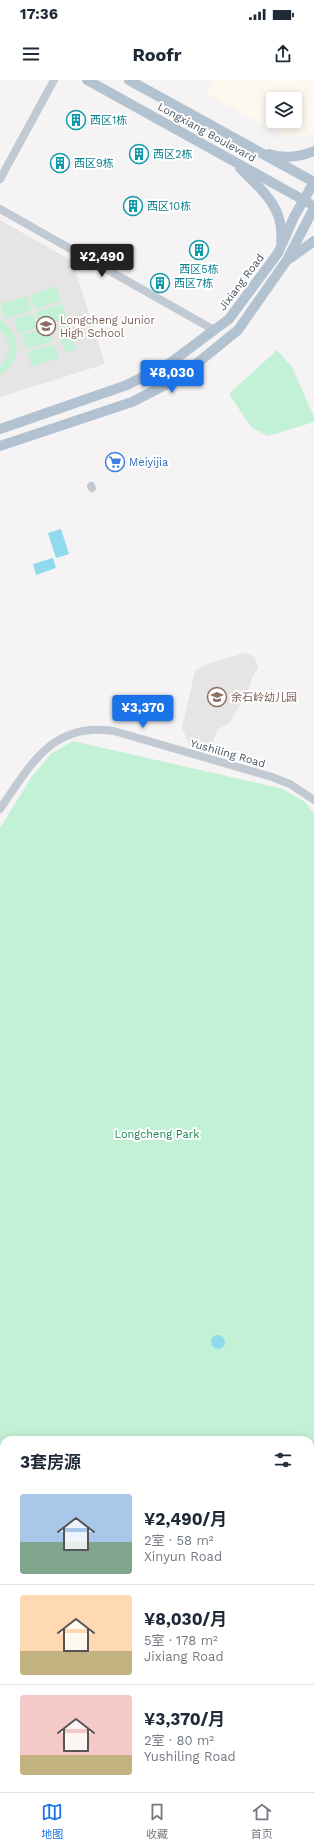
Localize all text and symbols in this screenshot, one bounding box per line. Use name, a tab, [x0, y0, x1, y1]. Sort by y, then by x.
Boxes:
text: 17:36	[20, 5, 58, 23]
icon: menu	[20, 43, 42, 65]
icon: share	[272, 43, 294, 65]
text: Roofr	[133, 44, 182, 65]
map controls	[266, 92, 302, 128]
button: layers	[266, 92, 302, 128]
street label: Longxiang Boulevard	[155, 100, 258, 165]
building icon: 西区1栋	[65, 109, 87, 131]
place label: 西区1栋	[90, 114, 127, 127]
building icon: 西区2栋	[128, 143, 150, 165]
place label: 西区2栋	[153, 148, 192, 161]
building icon: 西区9栋	[49, 152, 71, 174]
place label: 西区9栋	[74, 157, 114, 170]
building icon: 西区10栋	[122, 195, 144, 217]
place label: 西区10栋	[147, 200, 191, 213]
building icon: 西区5栋	[188, 239, 210, 261]
pin: ¥2,490	[69, 244, 135, 278]
text: ¥2,490	[80, 249, 124, 264]
street label: Jixiang Road	[216, 251, 267, 313]
place label: 西区5栋	[179, 263, 219, 276]
building icon: 西区7栋	[149, 272, 171, 294]
place label: 西区7栋	[174, 277, 213, 290]
place label: Longcheng Junior High School	[60, 314, 155, 340]
school or university icon: Longcheng Junior High School	[35, 315, 57, 337]
pin: ¥8,030	[139, 360, 205, 394]
text: ¥8,030	[150, 365, 194, 380]
supermarket icon: Meiyijia	[104, 451, 126, 473]
place label: Meiyijia	[129, 456, 168, 469]
school or university icon: 余石岭幼儿园	[206, 686, 228, 708]
place label: 余石岭幼儿园	[231, 691, 297, 704]
pin: ¥3,370	[110, 695, 176, 729]
text: ¥3,370	[121, 700, 165, 715]
street label: Yushiling Road	[189, 737, 267, 770]
park label: Longcheng Park	[114, 1128, 200, 1141]
icon: filters	[272, 1449, 294, 1471]
text: 3套房源	[20, 1452, 81, 1472]
text: ¥2,490/月	[144, 1509, 227, 1529]
icon: home	[52, 1510, 100, 1558]
text: 2室 · 58 m²	[144, 1533, 214, 1548]
text: Xinyun Road	[144, 1549, 222, 1564]
text: ¥8,030/月	[144, 1609, 227, 1629]
icon: home	[52, 1611, 100, 1659]
text: 5室 · 178 m²	[144, 1633, 218, 1648]
text: Jixiang Road	[144, 1649, 224, 1664]
text: ¥3,370/月	[144, 1709, 225, 1729]
icon: home	[52, 1711, 100, 1759]
text: 2室 · 80 m²	[144, 1733, 214, 1748]
text: Yushiling Road	[144, 1749, 236, 1764]
tab: 地图	[41, 1801, 63, 1841]
tab: 收藏	[146, 1801, 168, 1841]
tab: 首页	[251, 1801, 273, 1841]

